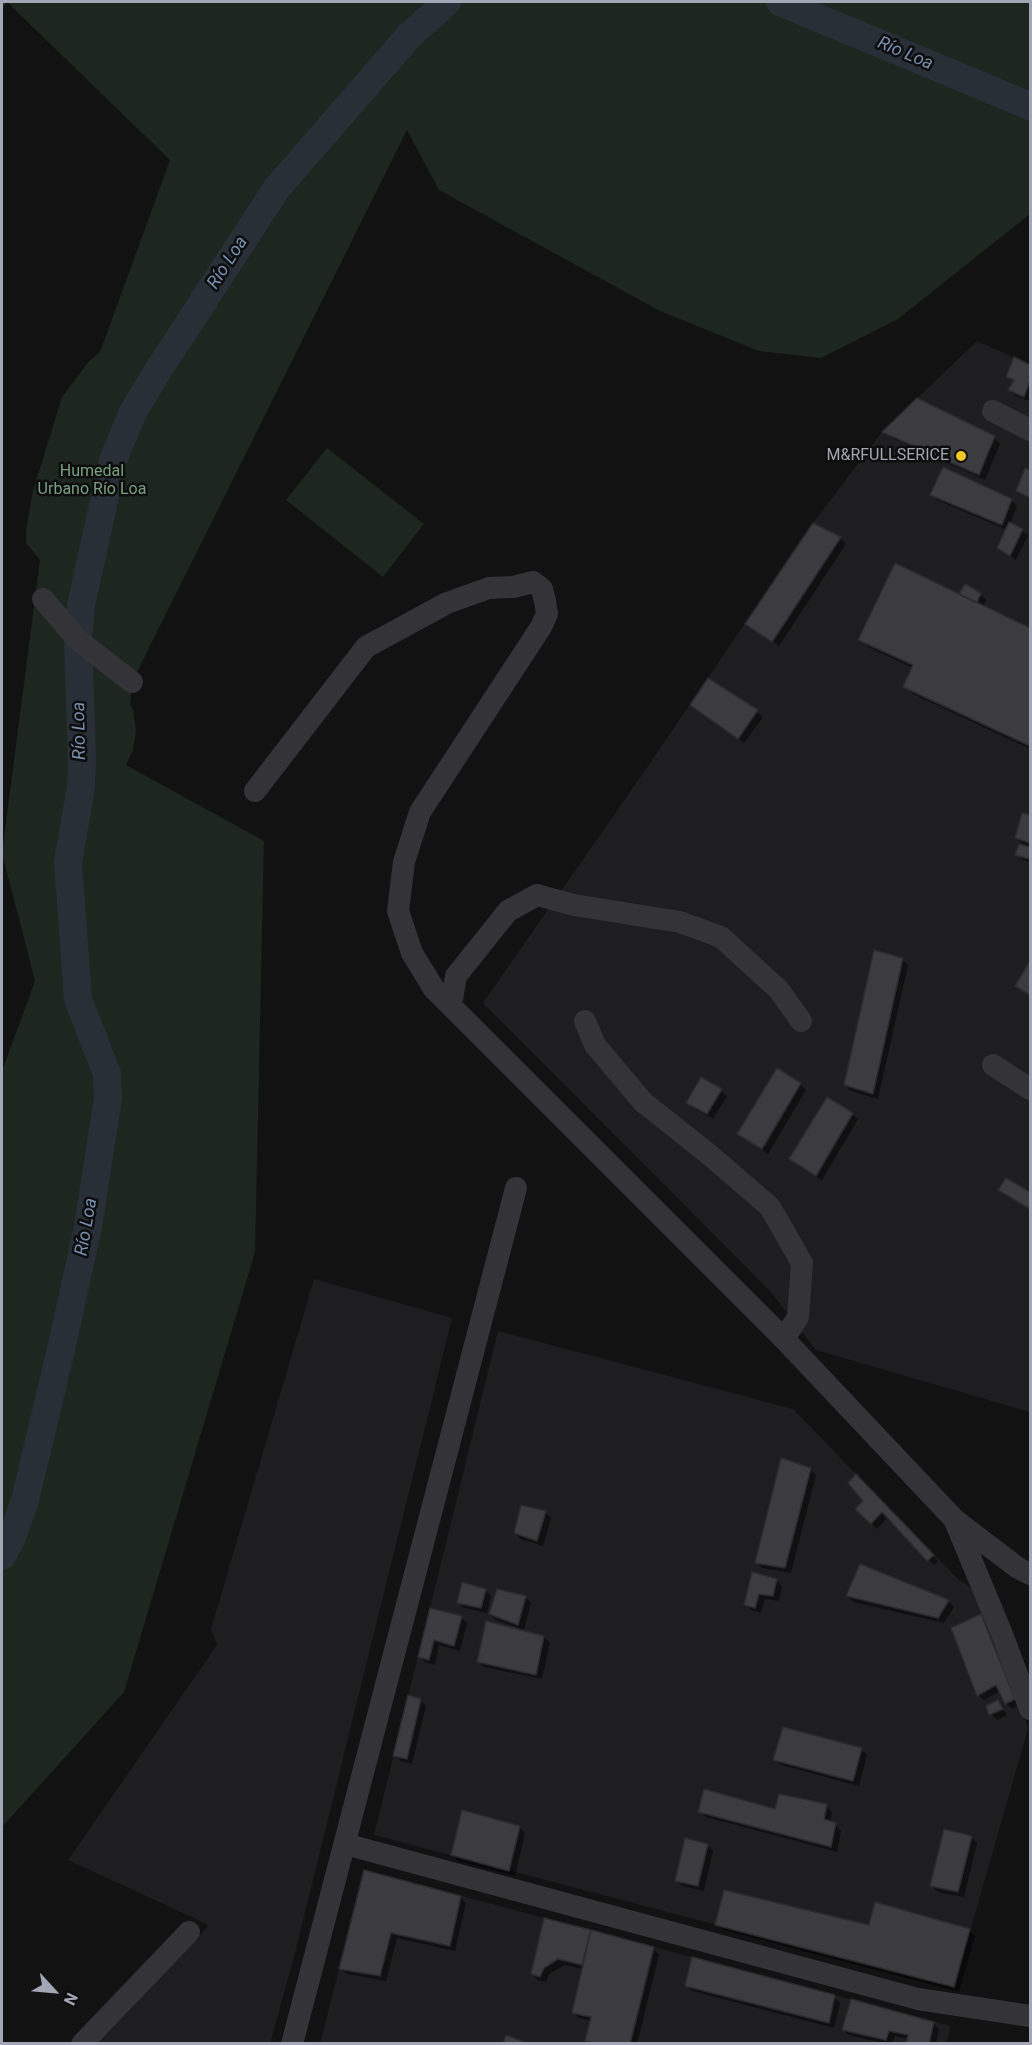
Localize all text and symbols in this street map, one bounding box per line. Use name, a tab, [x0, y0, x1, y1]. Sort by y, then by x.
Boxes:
water label: Río Loa	[874, 33, 936, 75]
water label: Río Loa	[203, 233, 253, 293]
place label: M&RFULLSERICE	[826, 446, 949, 466]
marker: M&RFULLSERICE	[954, 449, 968, 463]
park label: Humedal Urbano Río Loa	[38, 462, 146, 500]
water label: Río Loa	[69, 702, 91, 760]
water label: Río Loa	[71, 1196, 103, 1258]
north arrow	[24, 1961, 84, 2021]
text: N	[60, 1990, 82, 2008]

